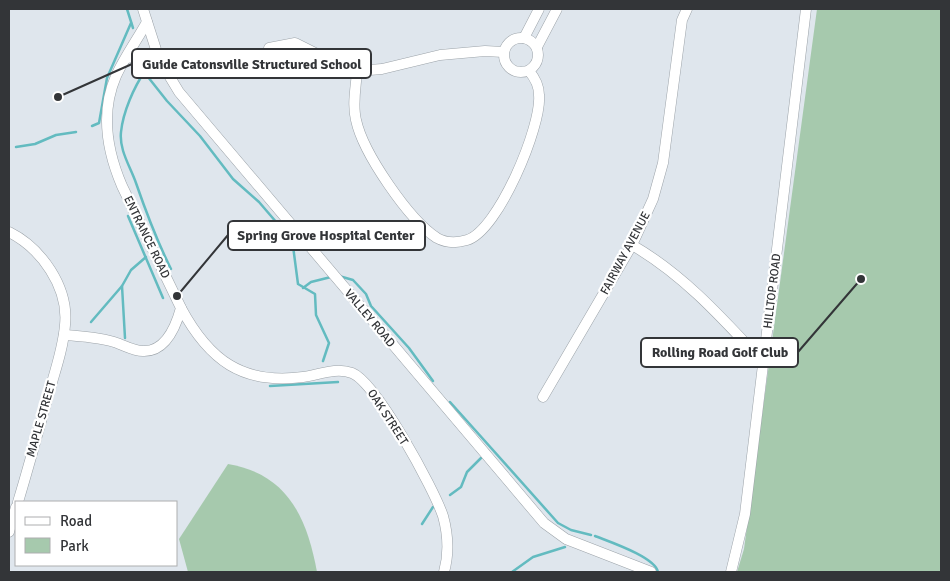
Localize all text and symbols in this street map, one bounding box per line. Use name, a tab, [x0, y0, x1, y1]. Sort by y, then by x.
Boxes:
callout: Guide Catonsville Structured School	[132, 49, 371, 78]
text: Guide Catonsville Structured School	[142, 56, 362, 73]
street label: ENTRANCE ROAD	[120, 193, 173, 281]
street label: FAIRWAY AVENUE	[597, 209, 654, 297]
callout: Spring Grove Hospital Center	[228, 221, 425, 250]
text: Spring Grove Hospital Center	[237, 227, 415, 244]
street label: HILLTOP ROAD	[760, 252, 785, 329]
street label: VALLEY ROAD	[341, 286, 398, 351]
callout: Rolling Road Golf Club	[641, 338, 798, 367]
text: Rolling Road Golf Club	[652, 344, 789, 361]
street label: MAPLE STREET	[23, 379, 60, 459]
street label: OAK STREET	[364, 386, 411, 448]
legend	[15, 501, 178, 566]
text: Road	[60, 512, 92, 530]
text: Park	[60, 537, 89, 555]

